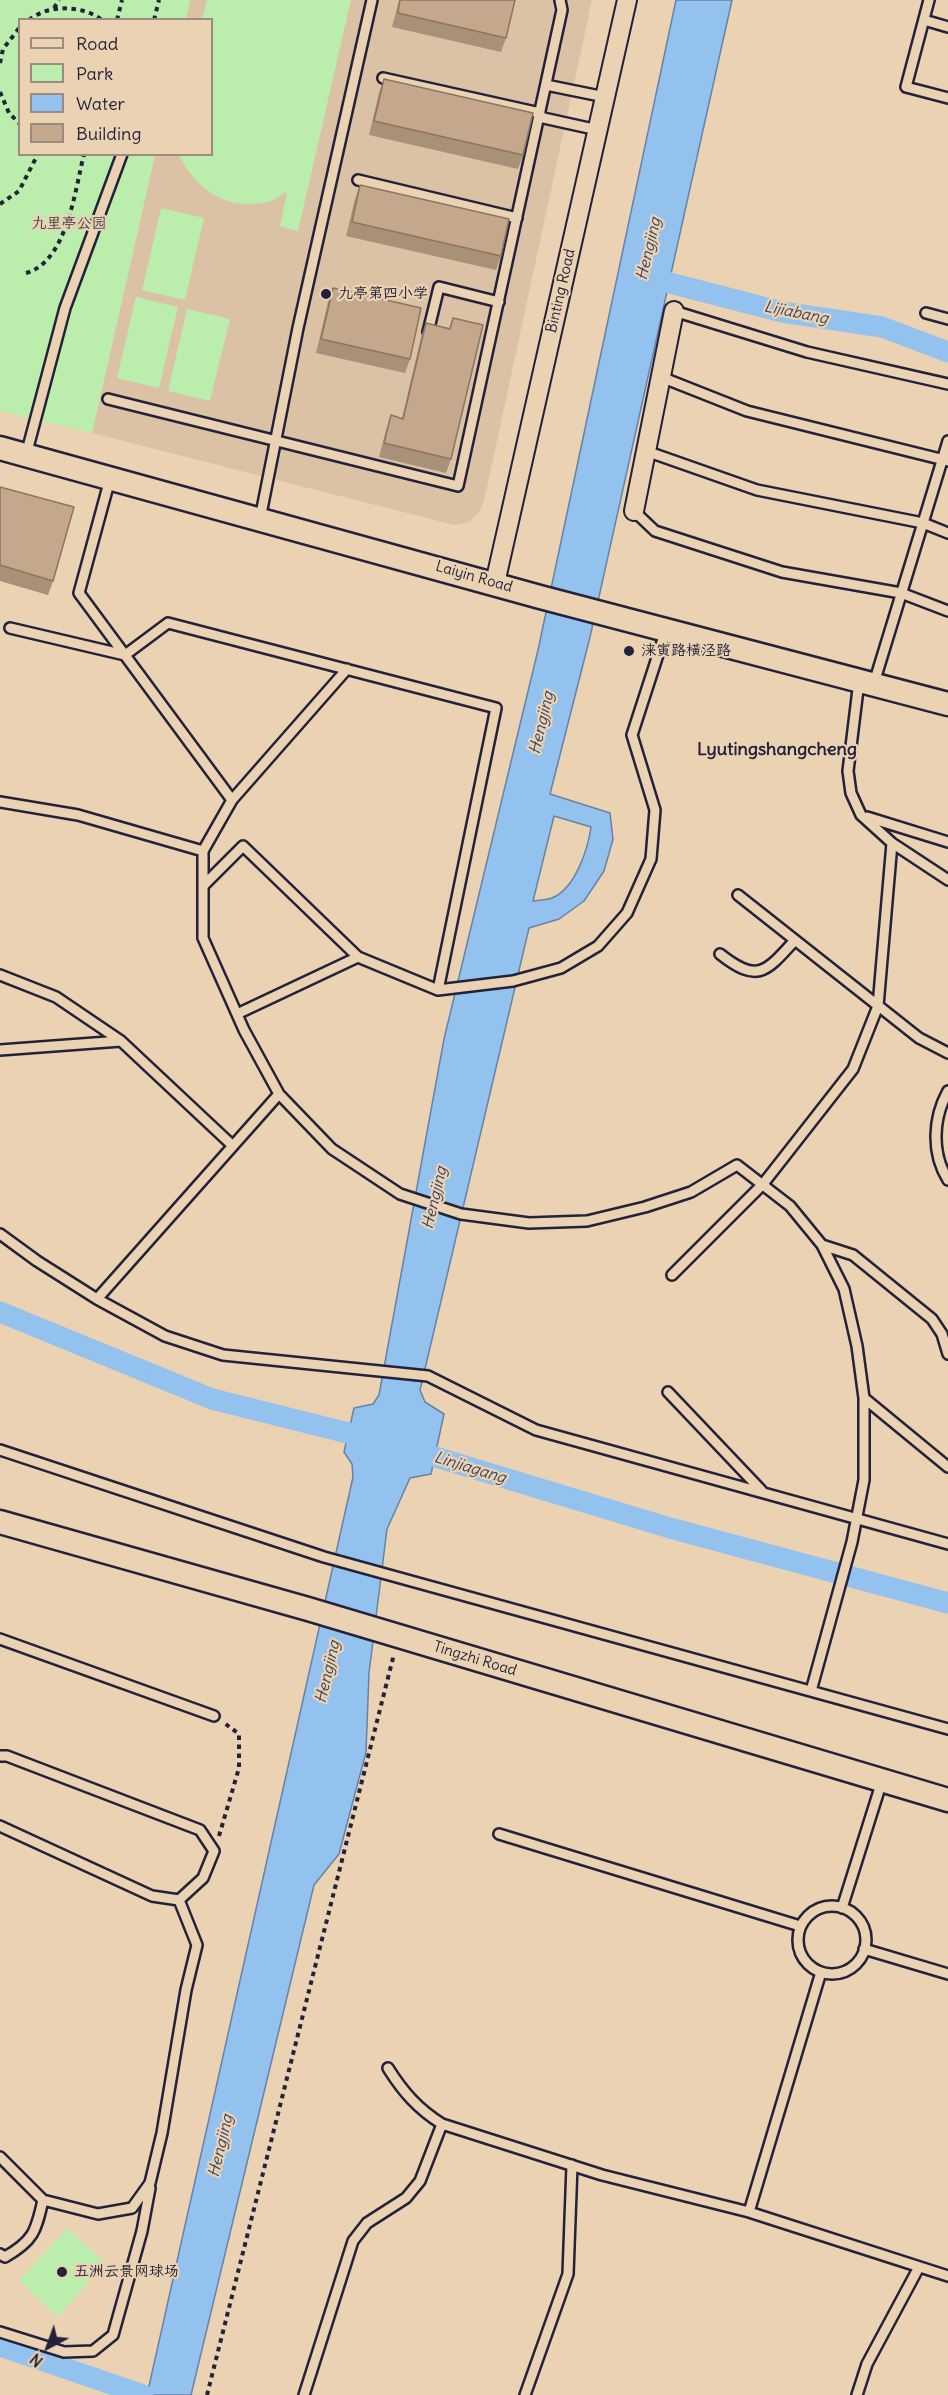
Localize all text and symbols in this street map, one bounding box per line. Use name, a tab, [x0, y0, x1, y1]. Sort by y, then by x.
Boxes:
legend	[18, 18, 213, 156]
text: Road	[76, 32, 118, 55]
text: Park	[76, 62, 113, 85]
text: Water	[76, 92, 125, 115]
text: Building	[76, 122, 141, 145]
park label: 九里亭公园	[32, 215, 106, 233]
water label: Hengjing	[632, 216, 666, 282]
street label: Binting Road	[543, 247, 579, 335]
place label: 九亭第四小学	[338, 285, 428, 303]
marker: 九亭第四小学	[319, 287, 333, 301]
water label: Lijiabang	[762, 297, 830, 329]
street label: Laiyin Road	[433, 557, 515, 597]
place label: 涞寅路横泾路	[641, 642, 731, 660]
marker: 涞寅路横泾路	[622, 644, 636, 658]
water label: Hengjing	[525, 690, 559, 756]
district label: Lyutingshangcheng	[697, 739, 857, 761]
water label: Hengjing	[418, 1165, 452, 1231]
water label: Linjiagang	[432, 1448, 508, 1488]
street label: Tingzhi Road	[431, 1638, 519, 1680]
water label: Hengjing	[311, 1639, 345, 1705]
water label: Hengjing	[204, 2113, 238, 2179]
place label: 五洲云景网球场	[74, 2263, 179, 2281]
marker: 五洲云景网球场	[55, 2265, 69, 2279]
north arrow	[18, 2317, 78, 2377]
text: N	[25, 2349, 47, 2372]

